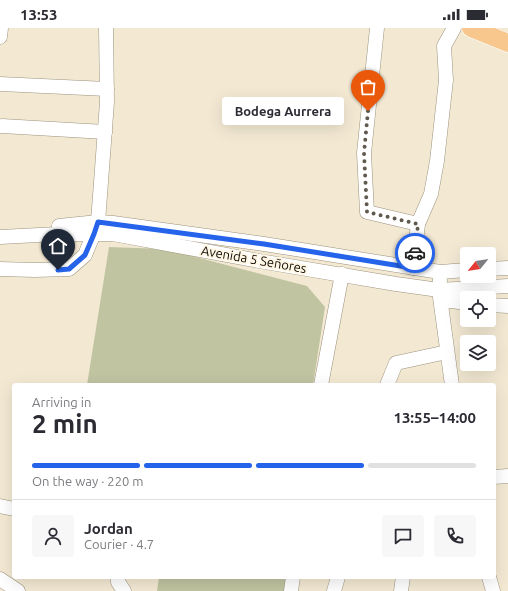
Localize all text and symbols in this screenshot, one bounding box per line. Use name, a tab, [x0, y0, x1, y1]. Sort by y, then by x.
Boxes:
text: 13:53	[20, 6, 58, 23]
pin	[351, 70, 385, 111]
icon: bag	[357, 76, 379, 98]
callout: Bodega Aurrera	[222, 97, 344, 125]
text: Bodega Aurrera	[235, 104, 331, 118]
pin	[41, 229, 75, 270]
courier	[395, 233, 435, 273]
icon: home	[47, 235, 69, 257]
icon: car	[404, 242, 426, 264]
street label: Avenida 5 Señores	[200, 243, 308, 275]
north arrow	[460, 247, 496, 283]
map controls	[460, 247, 496, 371]
button: locate	[460, 291, 496, 327]
button: layers	[460, 335, 496, 371]
text: Arriving in	[32, 395, 91, 409]
text: 2 min	[32, 409, 98, 438]
text: 13:55–14:00	[393, 409, 476, 426]
text: On the way · 220 m	[32, 474, 144, 488]
button: person	[32, 515, 74, 557]
button: chat	[382, 515, 424, 557]
button: phone	[434, 515, 476, 557]
text: Jordan	[84, 520, 133, 537]
text: Courier · 4.7	[84, 537, 154, 551]

